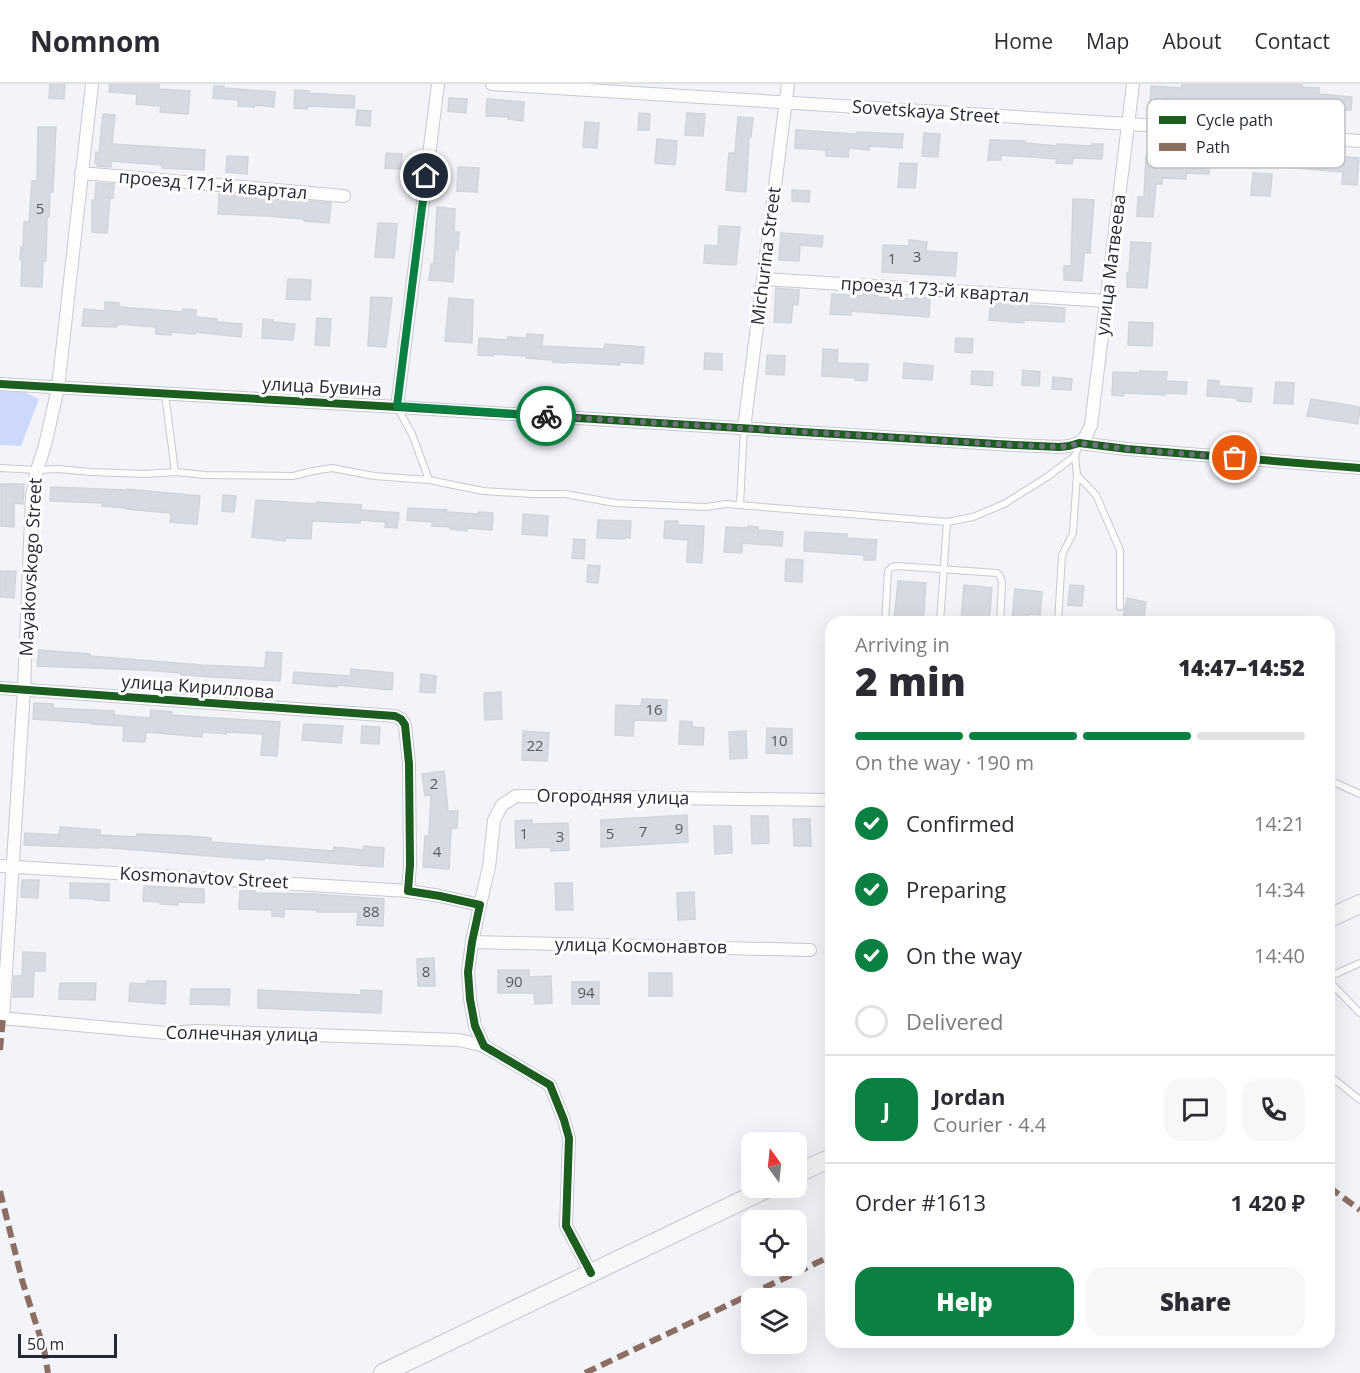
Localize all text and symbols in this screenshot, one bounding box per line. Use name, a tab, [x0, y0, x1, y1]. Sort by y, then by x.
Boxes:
text: Nomnom	[30, 22, 161, 60]
text: Home	[994, 27, 1053, 55]
text: Map	[1086, 27, 1129, 55]
text: About	[1162, 27, 1222, 55]
text: Contact	[1255, 27, 1330, 55]
street label: Sovetskaya Street	[851, 94, 1001, 128]
legend	[1147, 99, 1345, 168]
text: Cycle path	[1196, 109, 1273, 131]
text: Path	[1196, 136, 1230, 158]
pin	[400, 150, 451, 201]
icon: home	[409, 159, 442, 192]
street label: проезд 171-й квартал	[118, 164, 308, 204]
street label: Michurina Street	[745, 185, 785, 326]
street label: улица Матвеева	[1089, 193, 1131, 337]
house number: 5	[36, 198, 44, 218]
house number: 3	[913, 246, 921, 266]
house number: 1	[888, 248, 896, 268]
street label: проезд 173-й квартал	[840, 270, 1030, 308]
street label: улица Бувина	[262, 371, 383, 401]
courier	[516, 386, 576, 446]
icon: bike	[530, 400, 563, 433]
pin	[1209, 432, 1260, 483]
icon: bag	[1218, 441, 1251, 474]
street label: Mayakovskogo Street	[13, 477, 47, 657]
text: Arriving in	[855, 631, 950, 658]
text: 14:47–14:52	[1178, 652, 1305, 682]
text: 2 min	[855, 654, 966, 707]
street label: улица Кириллова	[121, 669, 275, 703]
house number: 16	[645, 699, 663, 719]
house number: 10	[770, 730, 788, 750]
house number: 22	[526, 735, 544, 755]
text: On the way · 190 m	[855, 749, 1034, 776]
house number: 2	[430, 773, 438, 793]
street label: Огородняя улица	[536, 783, 690, 809]
icon: check	[855, 807, 888, 840]
text: Confirmed	[906, 808, 1015, 838]
text: 14:21	[1254, 810, 1305, 837]
house number: 9	[675, 818, 683, 838]
house number: 7	[639, 821, 647, 841]
house number: 1	[520, 823, 528, 843]
house number: 5	[606, 823, 614, 843]
house number: 3	[556, 826, 564, 846]
house number: 4	[433, 841, 442, 861]
street label: Kosmonavtov Street	[119, 861, 289, 893]
icon: check	[855, 873, 888, 906]
text: Preparing	[906, 874, 1006, 904]
text: 14:34	[1254, 876, 1305, 903]
house number: 88	[362, 901, 380, 921]
street label: улица Космонавтов	[555, 931, 727, 959]
icon: check	[855, 939, 888, 972]
text: On the way	[906, 940, 1022, 970]
text: 14:40	[1254, 942, 1305, 969]
house number: 8	[422, 961, 430, 981]
house number: 90	[505, 971, 523, 991]
house number: 94	[577, 982, 595, 1002]
text: Delivered	[906, 1006, 1004, 1036]
street label: Солнечная улица	[165, 1020, 319, 1046]
button: chat	[1164, 1078, 1227, 1141]
button: phone	[1242, 1078, 1305, 1141]
text: Jordan	[933, 1081, 1006, 1111]
text: J	[883, 1094, 890, 1124]
text: Courier · 4.4	[933, 1111, 1046, 1138]
north arrow	[741, 1132, 807, 1198]
map controls	[741, 1132, 807, 1354]
text: Order #1613	[855, 1187, 986, 1217]
text: 1 420 ₽	[1230, 1187, 1305, 1217]
button: locate	[741, 1210, 807, 1276]
button: Help	[855, 1267, 1074, 1336]
button: Share	[1086, 1267, 1305, 1336]
button: layers	[741, 1288, 807, 1354]
scale bar	[18, 1331, 117, 1358]
text: 50 m	[27, 1333, 64, 1355]

